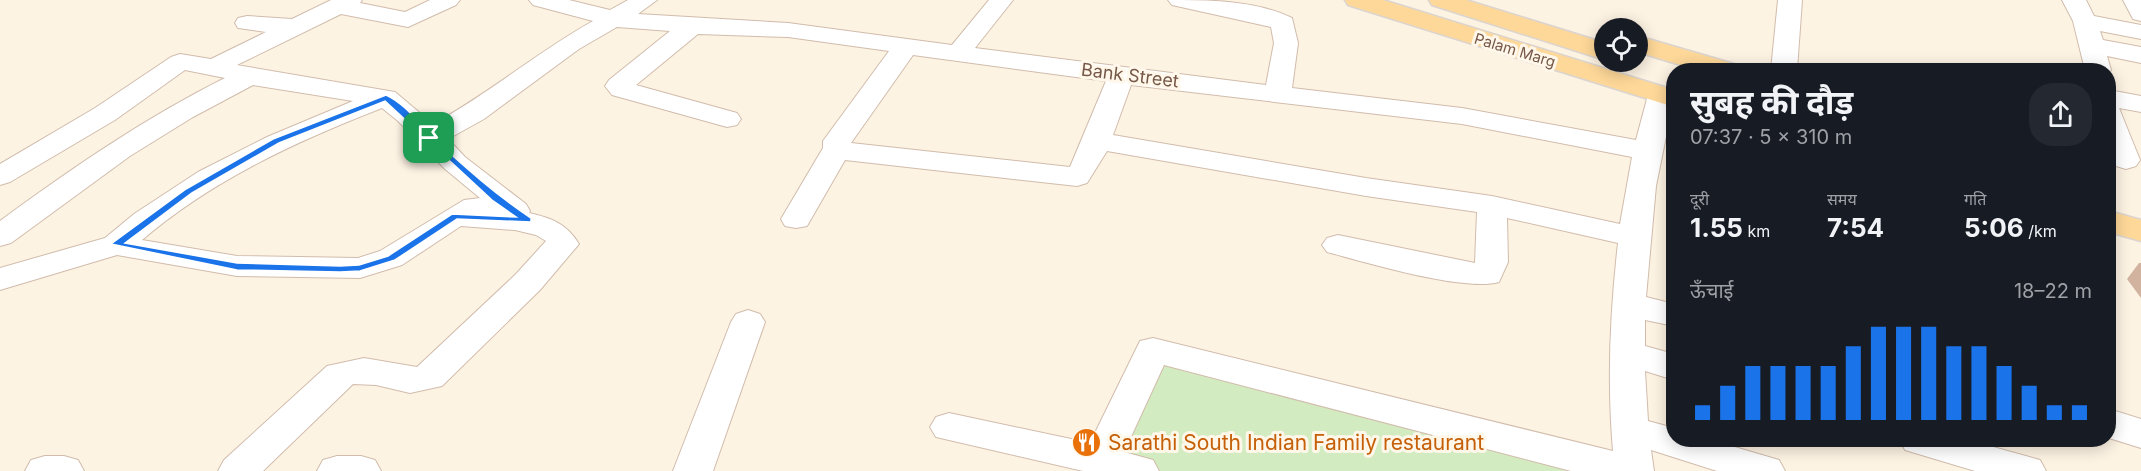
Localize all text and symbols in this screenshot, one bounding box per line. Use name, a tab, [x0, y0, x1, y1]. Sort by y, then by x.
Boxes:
map controls	[1594, 18, 1648, 72]
button: locate	[1594, 18, 1648, 72]
street label: Palam Marg	[1472, 29, 1558, 71]
street label: Bank Street	[1080, 59, 1180, 91]
text: सुबह की दौड़	[1690, 82, 1853, 122]
button: share	[2029, 83, 2092, 146]
pin	[403, 112, 454, 163]
icon: arrive	[412, 121, 445, 154]
text: 07:37 · 5 × 310 m	[1690, 125, 1852, 149]
text: दूरी	[1690, 189, 1709, 209]
text: समय	[1827, 189, 1857, 209]
text: गति	[1964, 189, 1986, 209]
text: 1.55	[1690, 212, 1743, 243]
text: 7:54	[1827, 212, 1884, 243]
text: 5:06	[1964, 212, 2024, 243]
text: km	[1743, 221, 1770, 241]
text: /km	[2024, 221, 2057, 241]
text: ऊँचाई	[1690, 279, 1733, 303]
text: 18–22 m	[2014, 279, 2092, 303]
restaurant icon: Sarathi South Indian Family restaurant	[1071, 426, 1103, 458]
place label: Sarathi South Indian Family restaurant	[1108, 430, 1484, 455]

